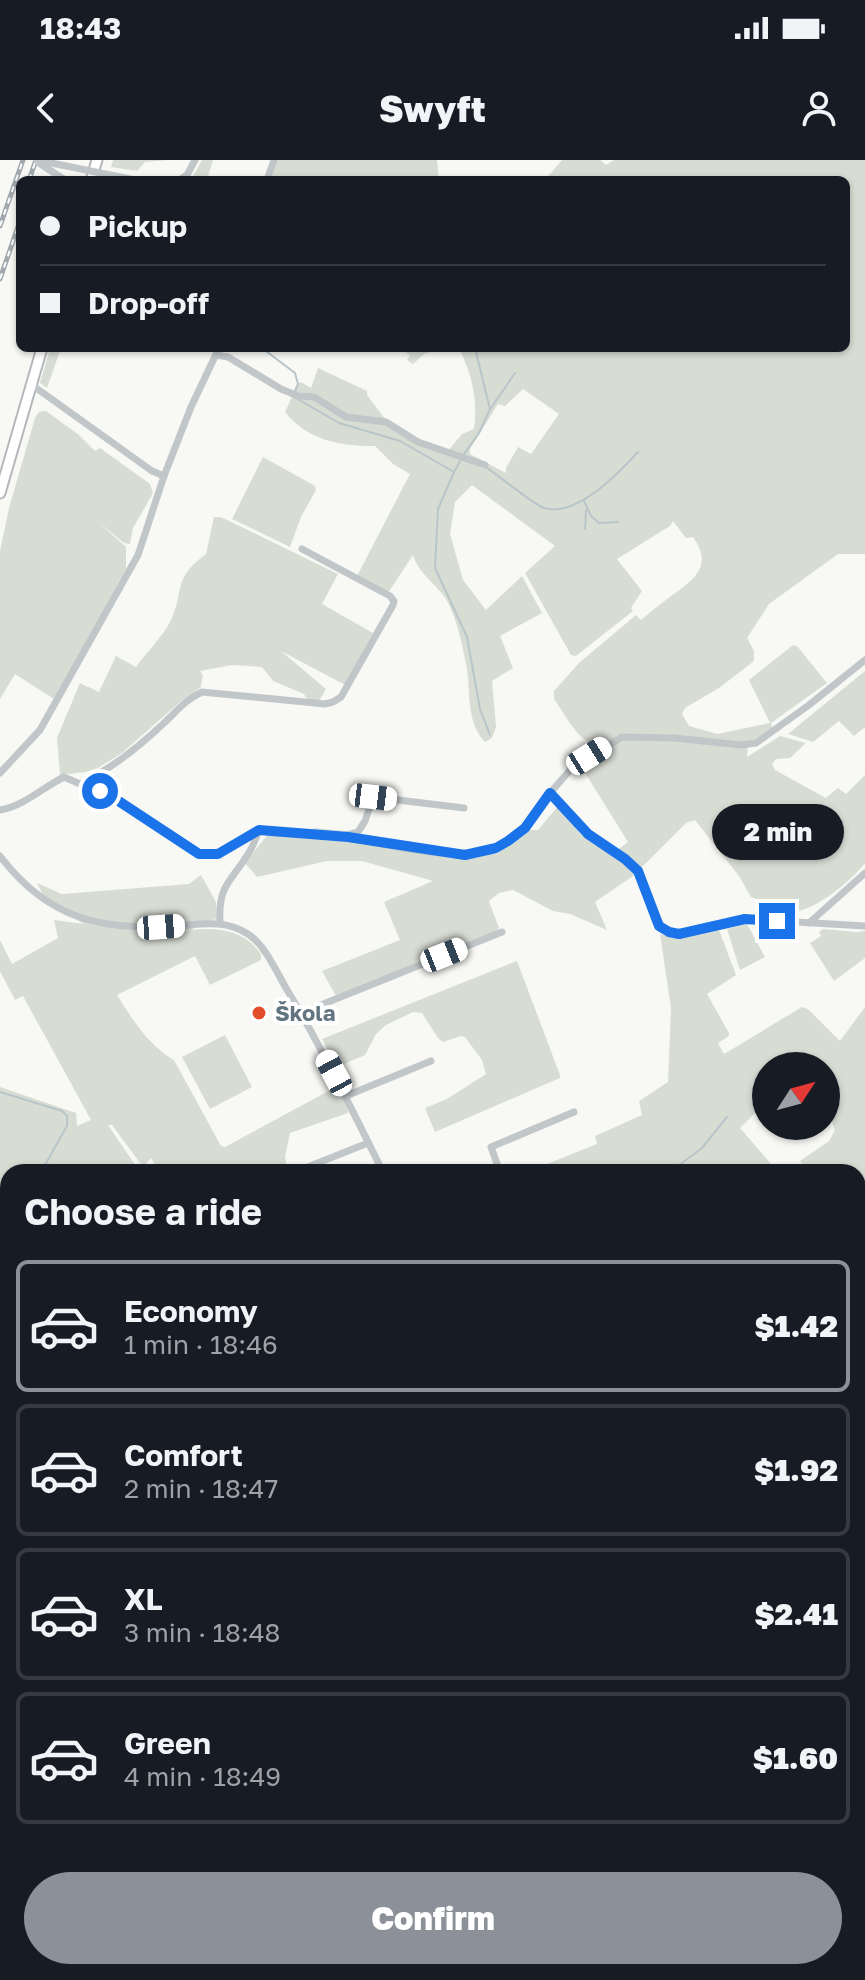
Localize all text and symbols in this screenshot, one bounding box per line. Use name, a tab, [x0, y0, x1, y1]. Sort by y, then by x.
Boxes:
text: 18:43	[40, 10, 121, 46]
icon: back	[24, 86, 68, 130]
icon: person	[797, 86, 841, 130]
text: Swyft	[379, 87, 486, 130]
text: Pickup	[88, 208, 187, 244]
text: Drop-off	[88, 285, 209, 321]
car	[562, 733, 616, 779]
route start	[82, 773, 118, 809]
car	[348, 782, 398, 812]
callout: 2 min	[711, 805, 843, 861]
text: 2 min	[744, 816, 812, 847]
route end	[759, 903, 795, 939]
car	[136, 913, 186, 941]
car	[417, 935, 471, 975]
place label: Škola	[275, 999, 335, 1026]
marker: Škola	[250, 1004, 268, 1022]
car	[312, 1046, 356, 1100]
north arrow	[752, 1052, 840, 1140]
map controls	[752, 1052, 840, 1140]
text: Choose a ride	[24, 1190, 262, 1233]
icon: car	[28, 1290, 100, 1362]
text: Economy	[124, 1293, 258, 1329]
text: $1.42	[755, 1308, 838, 1344]
text: 1 min · 18:46	[124, 1329, 278, 1360]
icon: car	[28, 1434, 100, 1506]
text: Comfort	[124, 1437, 243, 1473]
text: $1.92	[754, 1452, 838, 1488]
text: 2 min · 18:47	[124, 1473, 278, 1504]
icon: car	[28, 1578, 100, 1650]
text: XL	[124, 1581, 163, 1617]
text: $2.41	[755, 1596, 838, 1632]
text: 3 min · 18:48	[124, 1617, 280, 1648]
icon: car	[28, 1722, 100, 1794]
text: Green	[124, 1725, 211, 1761]
text: $1.60	[753, 1740, 838, 1776]
text: 4 min · 18:49	[124, 1761, 281, 1792]
button: Confirm	[24, 1872, 842, 1964]

